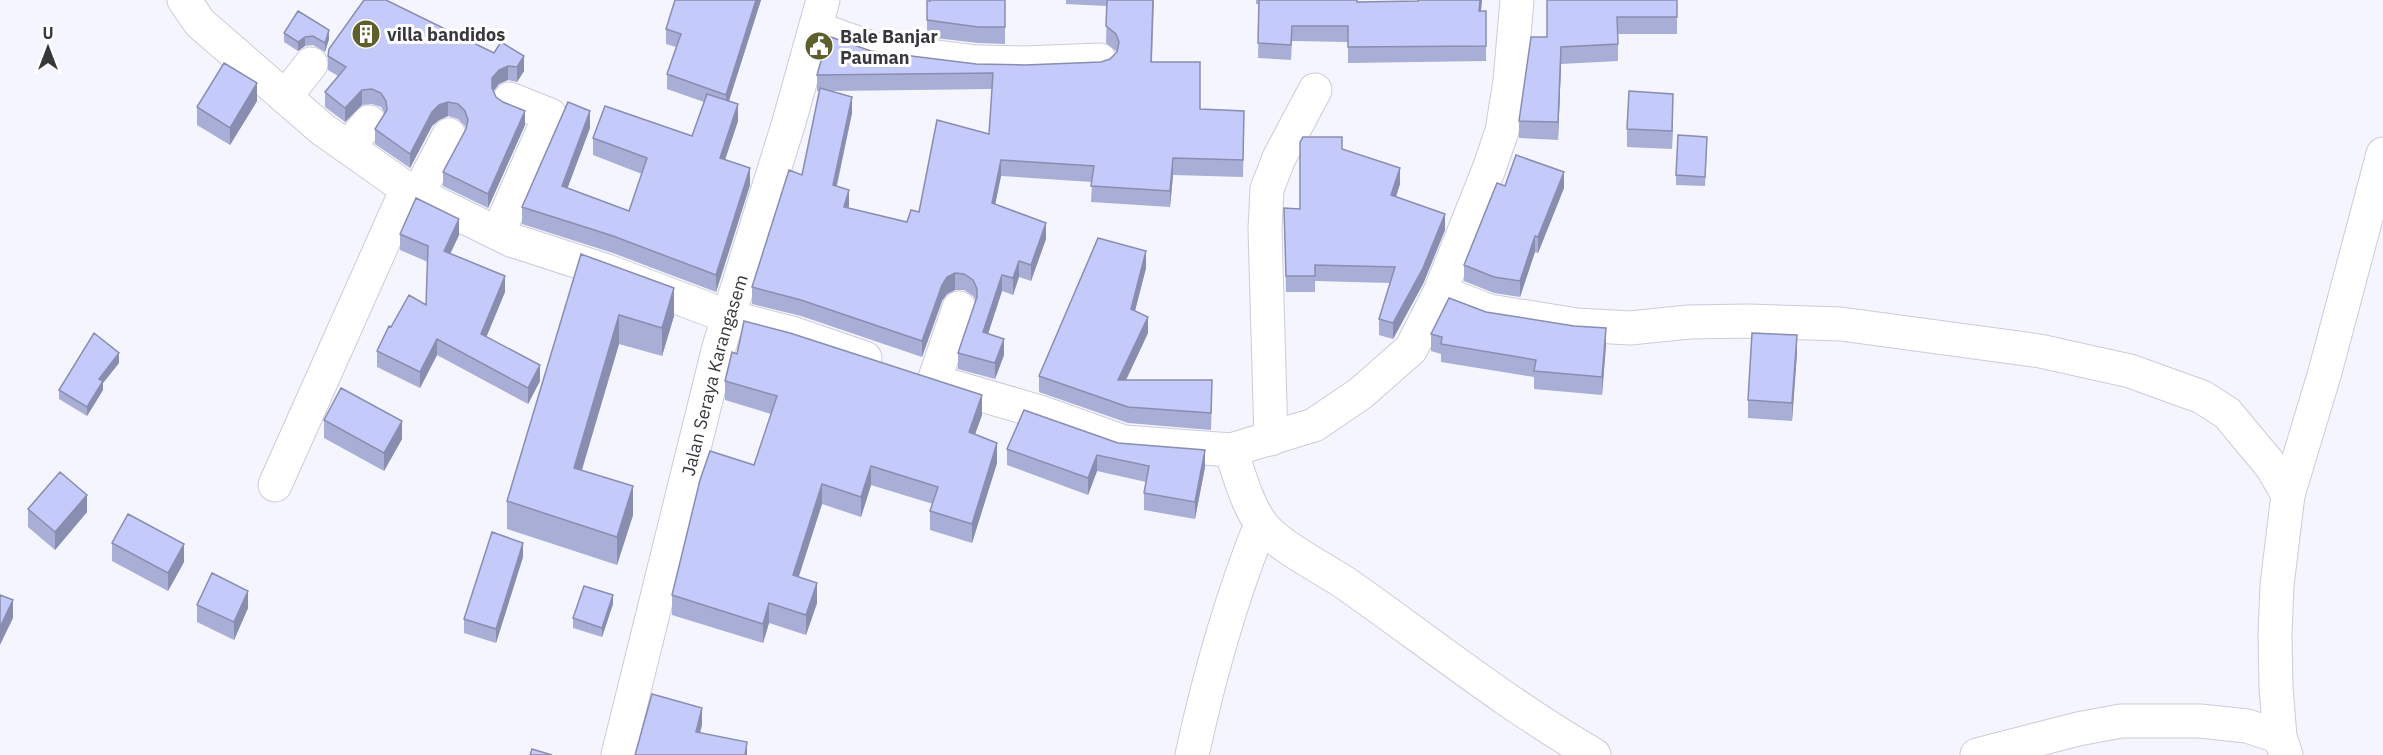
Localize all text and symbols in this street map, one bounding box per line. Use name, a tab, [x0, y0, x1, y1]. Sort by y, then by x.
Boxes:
north arrow	[18, 18, 78, 78]
building icon: villa bandidos	[350, 18, 382, 50]
text: U	[42, 23, 54, 43]
place label: villa bandidos	[387, 23, 505, 46]
place label: Bale Banjar Pauman	[840, 25, 938, 69]
public building icon: Bale Banjar Pauman	[803, 30, 835, 62]
street label: Jalan Seraya Karangasem	[676, 272, 752, 478]

